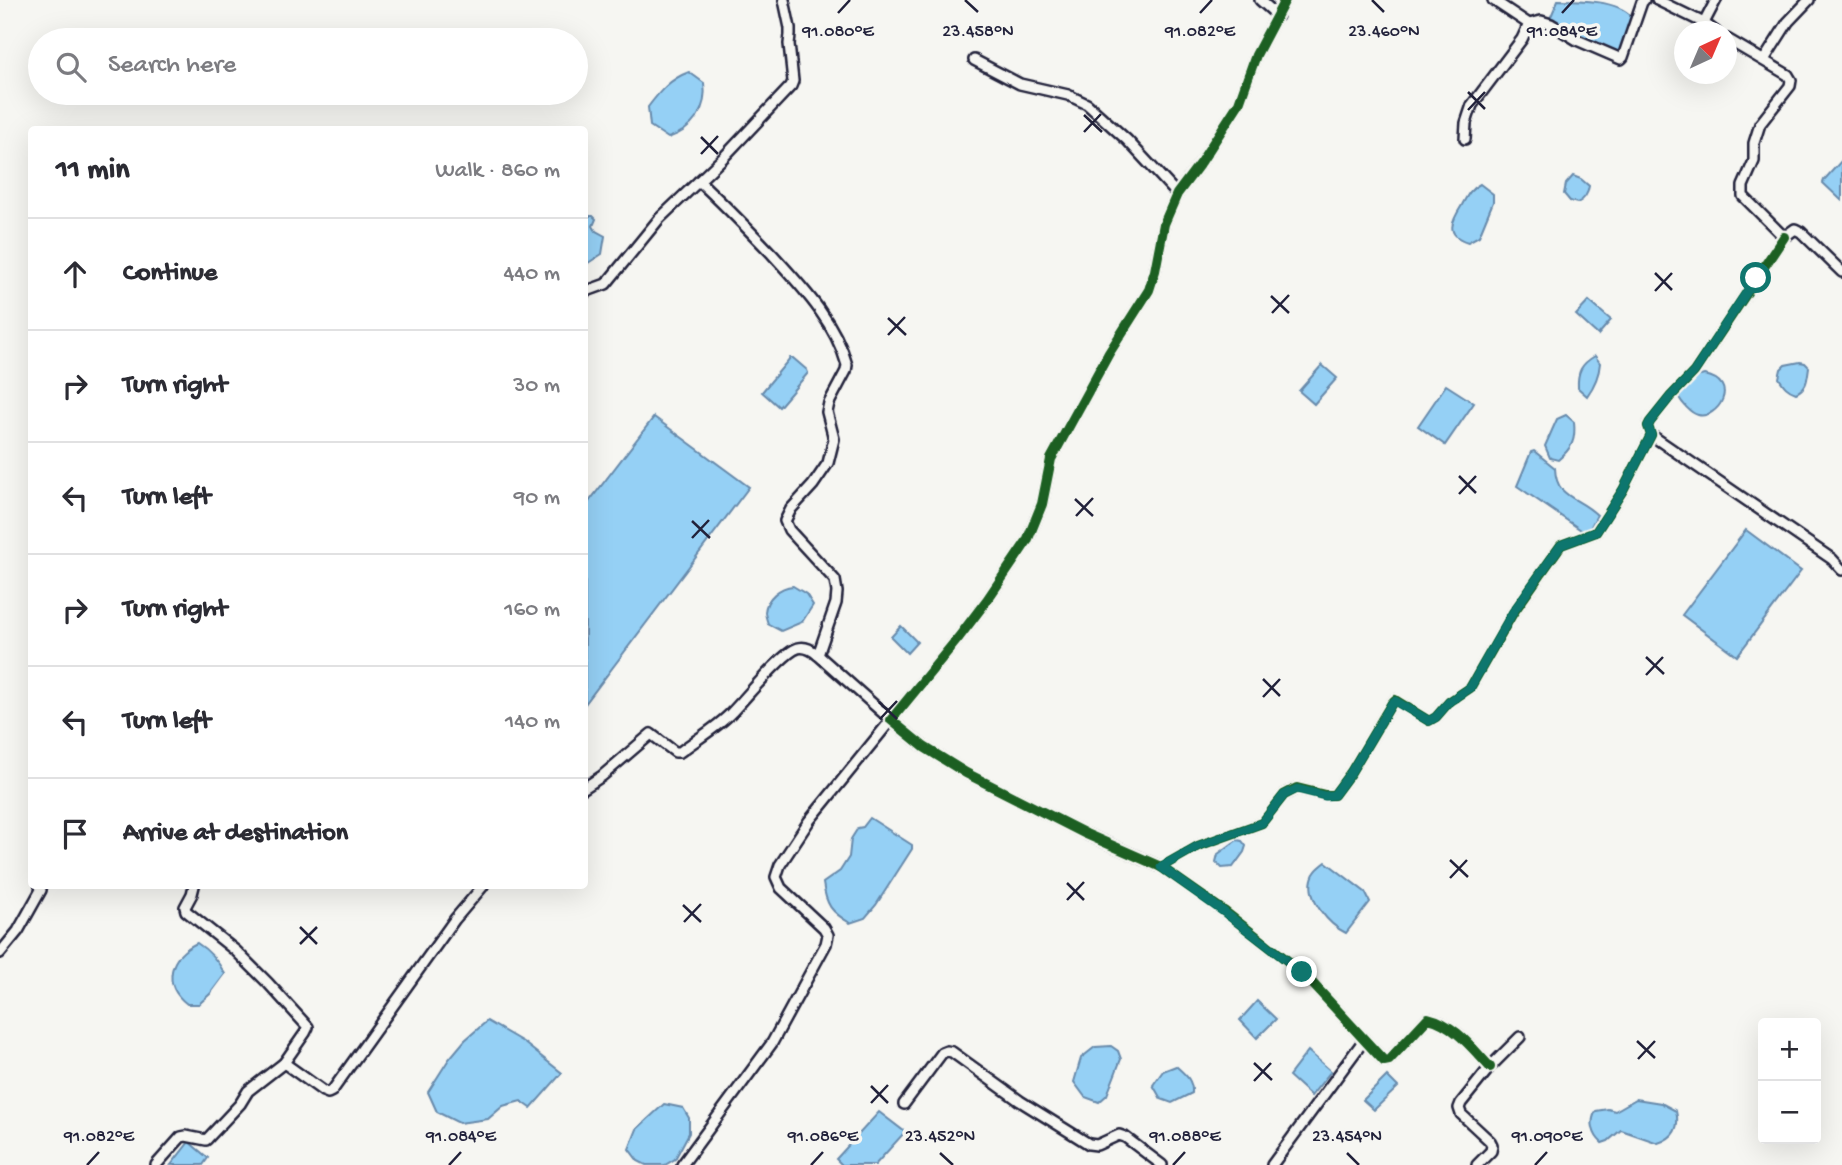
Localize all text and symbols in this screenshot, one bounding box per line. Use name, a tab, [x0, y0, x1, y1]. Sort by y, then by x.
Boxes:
north arrow	[1674, 21, 1737, 84]
text: 91.080°E	[801, 22, 875, 43]
text: 23.458°N	[942, 22, 1014, 43]
text: 91.082°E	[1164, 22, 1236, 43]
text: 23.460°N	[1348, 22, 1420, 43]
text: 91.084°E	[1526, 22, 1598, 43]
search box	[28, 28, 588, 105]
icon: search	[52, 48, 90, 86]
text: Search here	[108, 51, 236, 82]
text: 11 min	[56, 154, 129, 189]
text: Walk · 860 m	[435, 158, 560, 185]
icon: ahead	[56, 255, 94, 293]
text: Continue	[123, 259, 217, 290]
text: 440 m	[503, 261, 560, 288]
route start	[1740, 262, 1771, 293]
icon: right	[56, 367, 94, 405]
text: Turn right	[123, 371, 227, 402]
text: 30 m	[513, 373, 560, 400]
icon: left	[56, 479, 94, 517]
text: Turn left	[123, 483, 211, 514]
text: 90 m	[514, 485, 560, 512]
icon: right	[56, 591, 94, 629]
text: Turn right	[123, 595, 227, 626]
text: 160 m	[504, 597, 560, 624]
icon: left	[56, 703, 94, 741]
text: Turn left	[123, 707, 211, 738]
text: 140 m	[505, 709, 560, 736]
icon: arrive	[56, 815, 94, 853]
text: Arrive at destination	[123, 819, 348, 850]
route end	[1286, 956, 1317, 987]
map controls	[1758, 1018, 1821, 1144]
button: +	[1758, 1018, 1821, 1081]
button: −	[1758, 1081, 1821, 1144]
text: 91.082°E	[63, 1127, 135, 1148]
text: 91.084°E	[425, 1127, 497, 1148]
text: 91.086°E	[787, 1127, 859, 1148]
text: 23.452°N	[905, 1127, 975, 1148]
text: 91.088°E	[1148, 1127, 1221, 1148]
text: 23.454°N	[1312, 1127, 1382, 1148]
text: 91.090°E	[1511, 1127, 1583, 1148]

